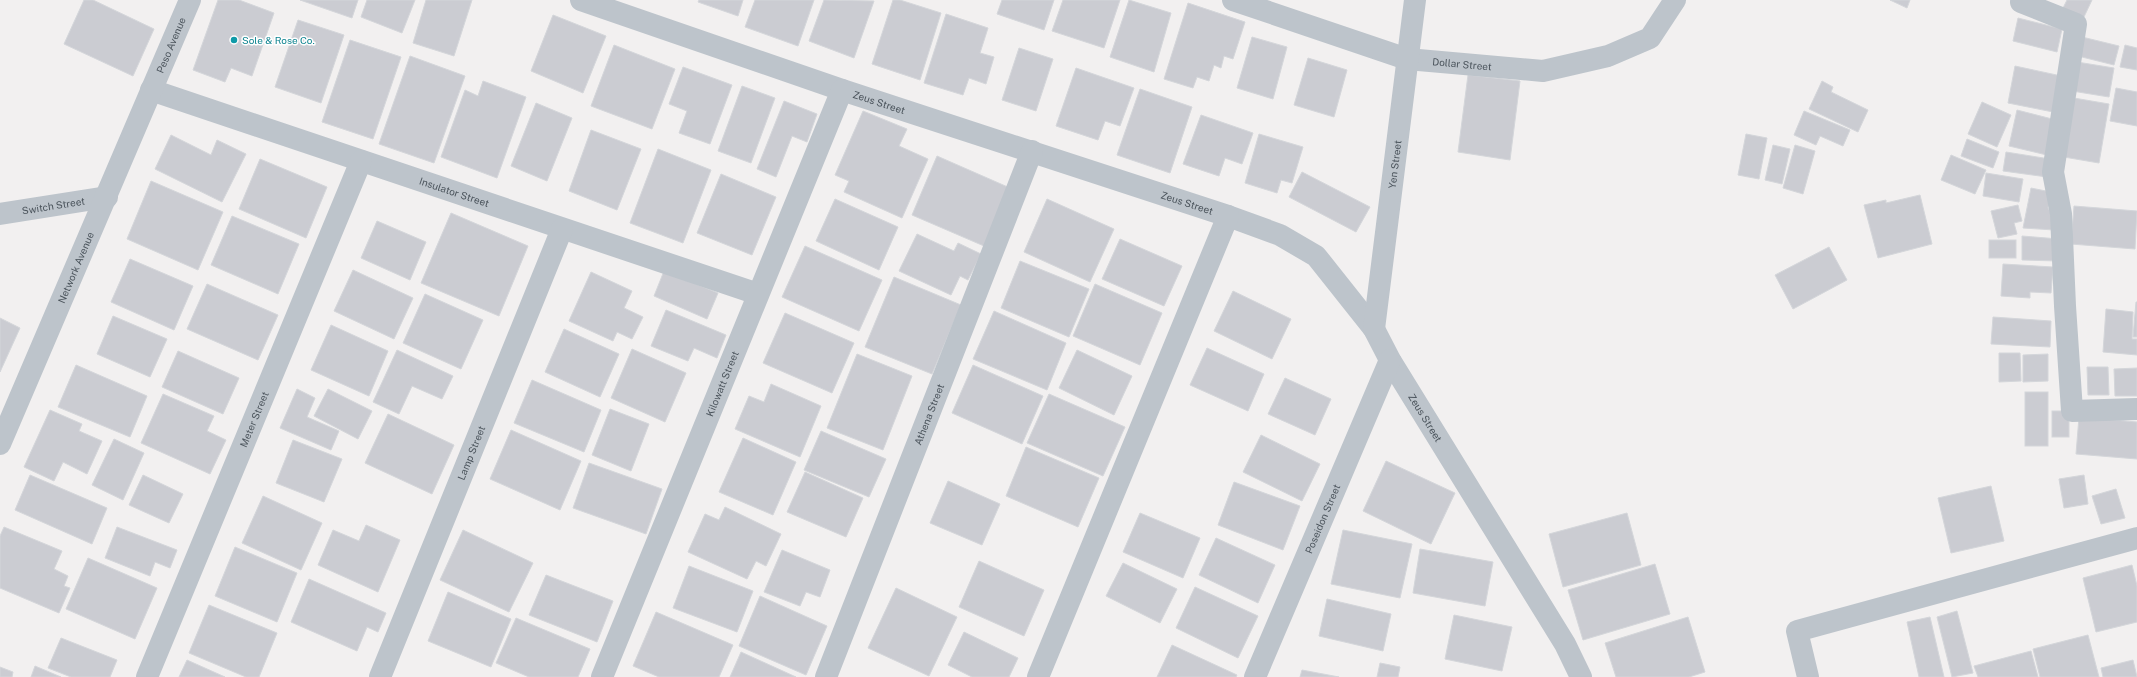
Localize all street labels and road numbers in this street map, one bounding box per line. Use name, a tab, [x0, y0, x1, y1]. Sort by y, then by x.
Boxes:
street label: Peso Avenue	[154, 15, 188, 75]
street label: Dollar Street	[1432, 55, 1492, 72]
street label: Zeus Street	[851, 88, 907, 116]
street label: Yen Street	[1386, 139, 1404, 189]
street label: Insulator Street	[418, 175, 491, 209]
street label: Zeus Street	[1159, 188, 1215, 217]
street label: Switch Street	[21, 195, 86, 216]
street label: Network Avenue	[55, 230, 96, 305]
street label: Kilowatt Street	[703, 349, 741, 418]
street label: Athena Street	[911, 382, 946, 447]
street label: Meter Street	[237, 390, 271, 449]
street label: Zeus Street	[1406, 391, 1445, 444]
street label: Lamp Street	[455, 424, 487, 482]
street label: Poseidon Street	[1302, 482, 1342, 555]

